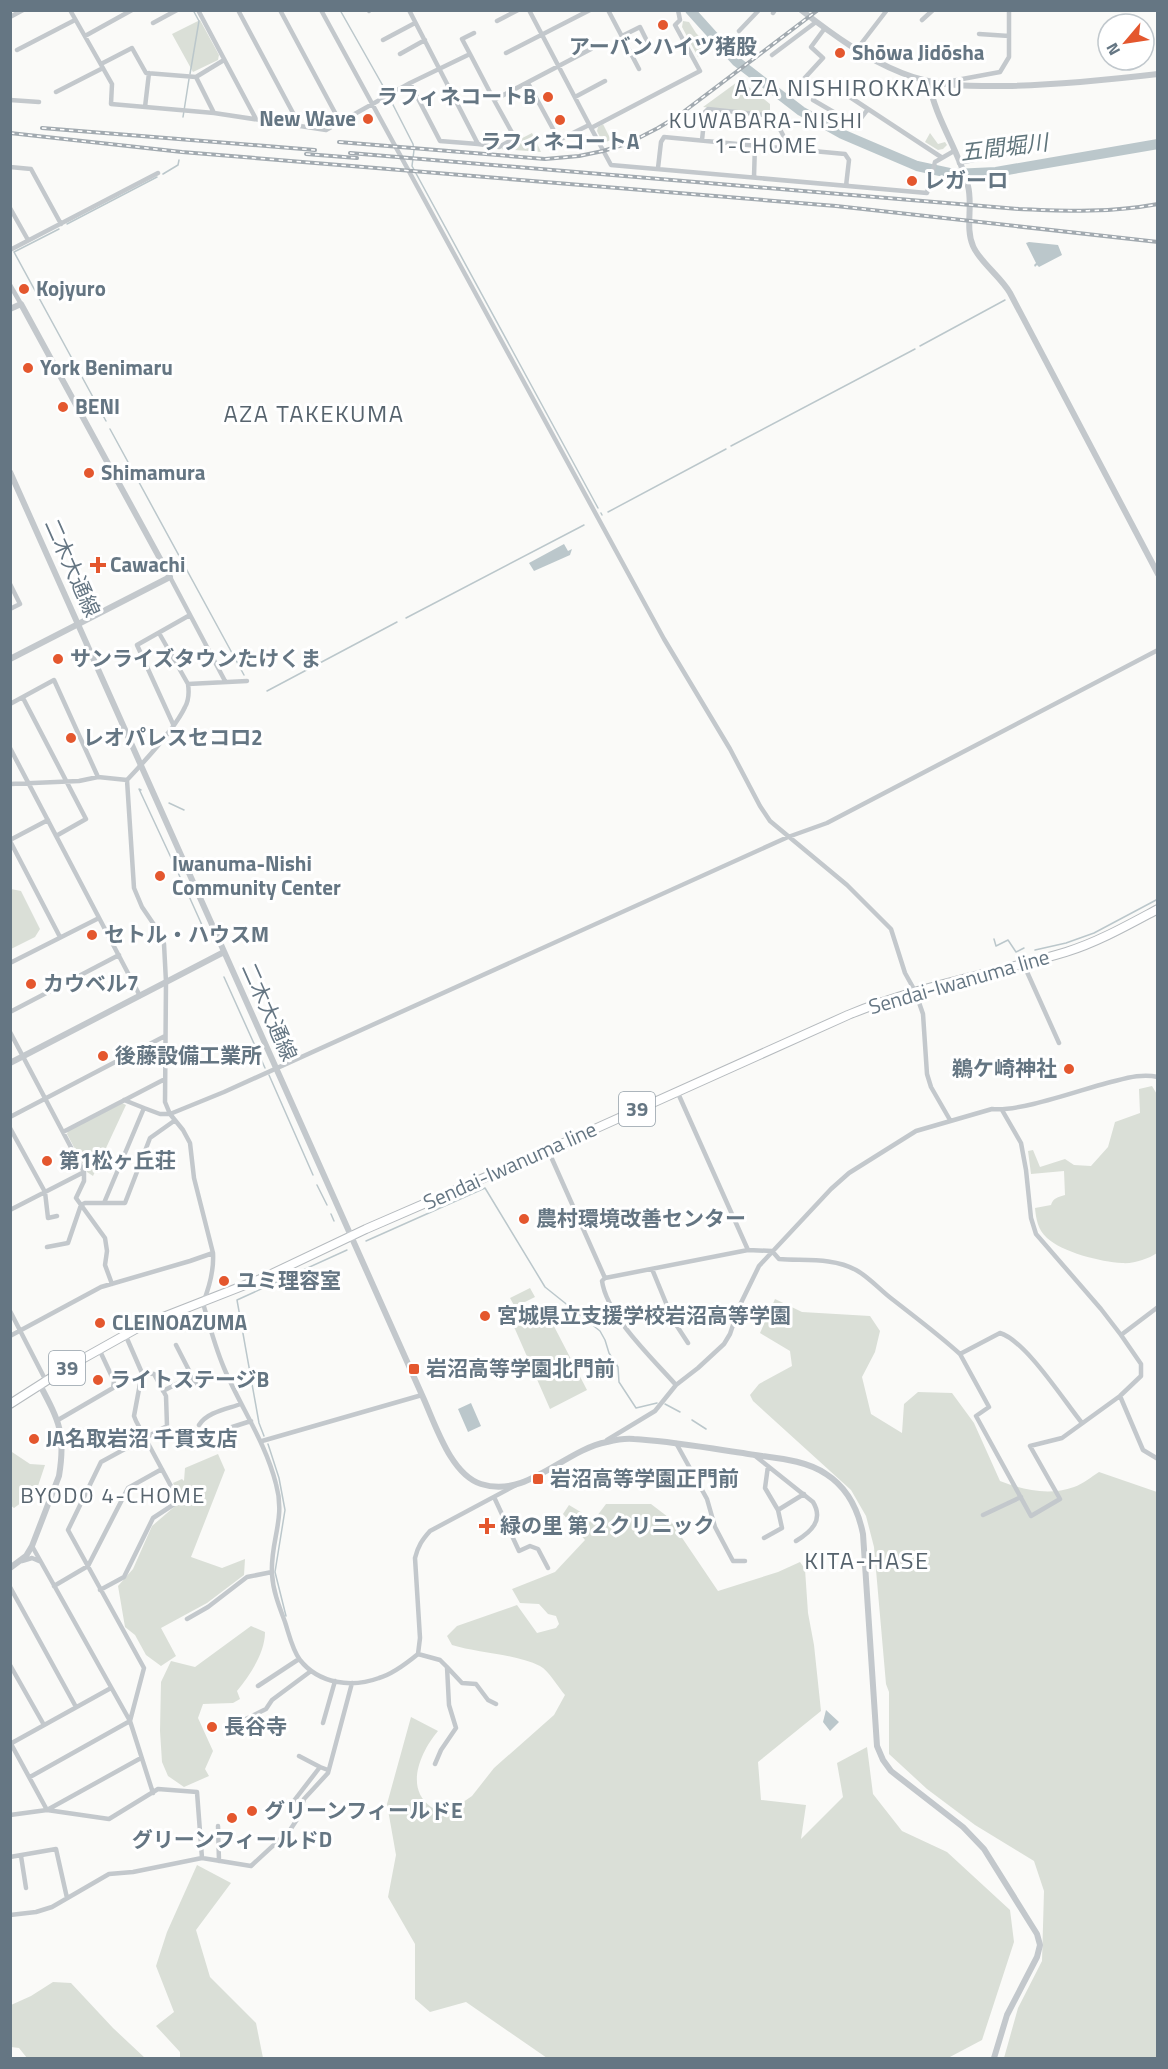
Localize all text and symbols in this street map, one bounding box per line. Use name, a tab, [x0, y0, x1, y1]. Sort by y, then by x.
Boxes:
north arrow	[1096, 12, 1156, 72]
marker: アーバンハイツ猪股	[656, 18, 670, 32]
place label: アーバンハイツ猪股	[569, 30, 757, 62]
place label: Shōwa Jidōsha	[852, 36, 985, 68]
text: N	[1100, 39, 1126, 60]
marker: Shōwa Jidōsha	[833, 46, 847, 60]
district label: AZA NISHIROKKAKU	[734, 69, 964, 105]
place label: ラフィネコートB	[377, 80, 536, 112]
marker: ラフィネコートB	[541, 90, 555, 104]
place label: New Wave	[259, 102, 356, 134]
district label: KUWABARA-NISHI 1-CHOME	[669, 103, 863, 162]
marker: New Wave	[361, 112, 375, 126]
marker: ラフィネコートA	[553, 113, 567, 127]
place label: ラフィネコートA	[481, 125, 640, 157]
water label: 五間堀川	[958, 125, 1052, 169]
place label: レガーロ	[924, 164, 1008, 196]
marker: レガーロ	[905, 174, 919, 188]
place label: Kojyuro	[36, 272, 106, 304]
marker: Kojyuro	[17, 282, 31, 296]
place label: York Benimaru	[40, 351, 173, 383]
marker: York Benimaru	[21, 361, 35, 375]
place label: BENI	[75, 390, 120, 422]
district label: AZA TAKEKUMA	[223, 395, 405, 431]
marker: BENI	[56, 400, 70, 414]
place label: Shimamura	[101, 456, 206, 488]
marker: Shimamura	[82, 466, 96, 480]
street label: 二木大通線	[37, 513, 109, 622]
place label: Cawachi	[110, 548, 185, 580]
marker: Cawachi	[91, 558, 105, 572]
place label: サンライズタウンたけくま	[70, 642, 321, 674]
marker: サンライズタウンたけくま	[51, 652, 65, 666]
place label: レオパレスセコロ2	[83, 721, 263, 753]
marker: レオパレスセコロ2	[64, 731, 78, 745]
place label: Iwanuma-Nishi Community Center	[172, 847, 341, 903]
marker: Iwanuma-Nishi Community Center	[153, 869, 167, 883]
place label: セトル・ハウスM	[104, 918, 269, 950]
marker: セトル・ハウスM	[85, 928, 99, 942]
street label: Sendai-Iwanuma line	[865, 940, 1053, 1022]
street label: 二木大通線	[234, 957, 306, 1066]
place label: カウベル7	[43, 967, 139, 999]
marker: カウベル7	[24, 977, 38, 991]
place label: 後藤設備工業所	[115, 1039, 262, 1071]
marker: 後藤設備工業所	[96, 1049, 110, 1063]
place label: 鵜ケ崎神社	[952, 1052, 1057, 1084]
marker: 鵜ケ崎神社	[1062, 1062, 1076, 1076]
road number: 39	[619, 1092, 655, 1126]
street label: Sendai-Iwanuma line	[418, 1112, 601, 1218]
place label: 第1松ヶ丘荘	[59, 1144, 176, 1176]
marker: 第1松ヶ丘荘	[40, 1154, 54, 1168]
place label: 農村環境改善センター	[536, 1202, 746, 1234]
marker: 農村環境改善センター	[517, 1212, 531, 1226]
place label: ユミ理容室	[236, 1264, 341, 1296]
marker: ユミ理容室	[217, 1274, 231, 1288]
place label: 宮城県立支援学校岩沼高等学園	[497, 1299, 791, 1331]
place label: CLEINOAZUMA	[112, 1306, 248, 1338]
marker: 宮城県立支援学校岩沼高等学園	[478, 1309, 492, 1323]
marker: CLEINOAZUMA	[93, 1316, 107, 1330]
road number: 39	[49, 1351, 85, 1385]
place label: 岩沼高等学園北門前	[426, 1352, 615, 1384]
marker: 岩沼高等学園北門前	[407, 1362, 421, 1376]
place label: ライトステージB	[110, 1363, 269, 1395]
marker: ライトステージB	[91, 1373, 105, 1387]
place label: JA名取岩沼 千貫支店	[46, 1422, 238, 1454]
marker: JA名取岩沼 千貫支店	[27, 1432, 41, 1446]
place label: 岩沼高等学園正門前	[550, 1462, 739, 1494]
marker: 岩沼高等学園正門前	[531, 1472, 545, 1486]
district label: BYODO 4-CHOME	[20, 1478, 206, 1512]
place label: 緑の里 第２クリニック	[500, 1509, 715, 1541]
marker: 緑の里 第２クリニック	[478, 1517, 496, 1535]
district label: KITA-HASE	[804, 1542, 930, 1578]
place label: 長谷寺	[224, 1710, 287, 1742]
marker: 長谷寺	[205, 1720, 219, 1734]
place label: グリーンフィールドE	[264, 1794, 463, 1826]
marker: グリーンフィールドE	[245, 1804, 259, 1818]
marker: グリーンフィールドD	[225, 1811, 239, 1825]
place label: グリーンフィールドD	[132, 1823, 332, 1855]

